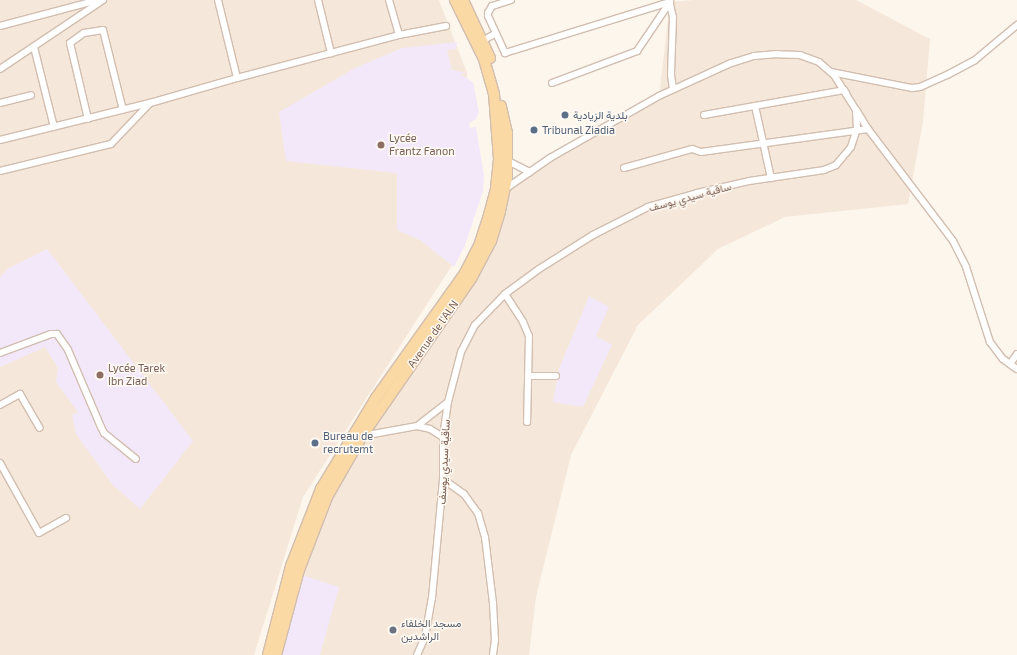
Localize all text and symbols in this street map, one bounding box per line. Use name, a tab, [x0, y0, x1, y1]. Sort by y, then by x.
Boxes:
place label: بلدية الزيادية	[573, 108, 628, 122]
marker: بلدية الزيادية	[560, 110, 570, 120]
place label: Tribunal Ziadia	[542, 123, 615, 137]
marker: Tribunal Ziadia	[529, 125, 539, 135]
place label: Lycée Frantz Fanon	[389, 132, 455, 158]
marker: Lycée Frantz Fanon	[376, 140, 386, 150]
street label: ساقية سيدي يوسف	[647, 180, 733, 214]
street label: Avenue de l'ALN	[405, 298, 461, 370]
place label: Lycée Tarek Ibn Ziad	[108, 362, 165, 388]
marker: Lycée Tarek Ibn Ziad	[95, 370, 105, 380]
street label: ساقية سيدي يوسف	[435, 419, 453, 505]
place label: Bureau de recrutemt	[323, 430, 373, 456]
marker: Bureau de recrutemt	[310, 438, 320, 448]
place label: مسجد الخلفاء الراشدين	[401, 617, 461, 643]
marker: مسجد الخلفاء الراشدين	[388, 625, 398, 635]

